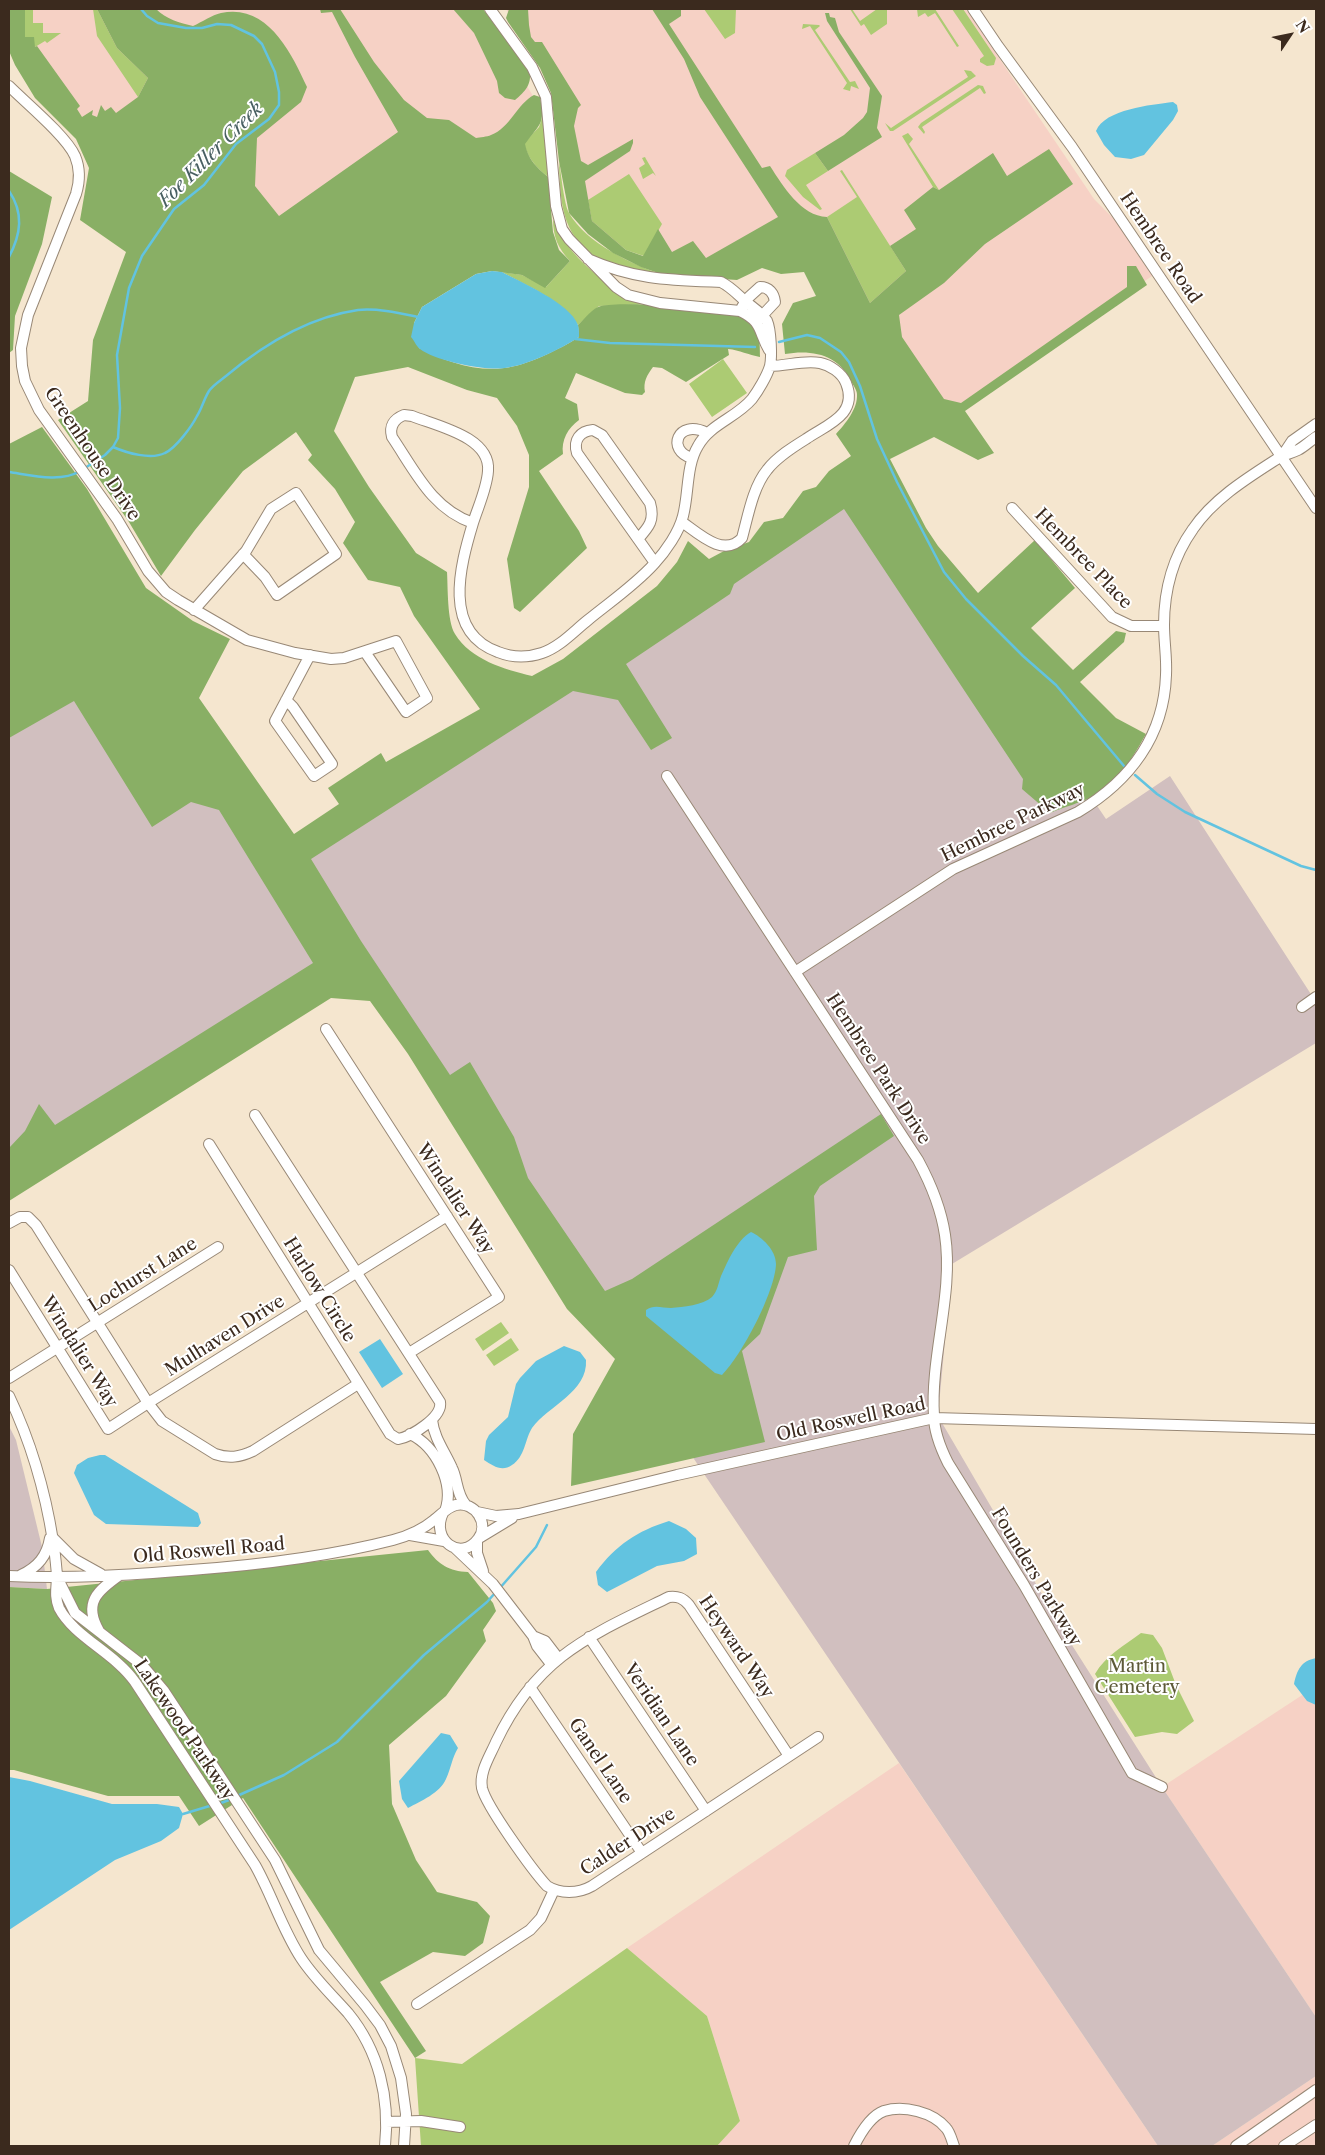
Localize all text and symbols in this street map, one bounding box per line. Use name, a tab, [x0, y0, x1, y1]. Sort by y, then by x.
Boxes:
north arrow	[1265, 10, 1315, 60]
text: N	[1292, 17, 1313, 37]
water label: Foe Killer Creek	[154, 98, 268, 212]
street label: Hembree Road	[1115, 188, 1205, 308]
street label: Greenhouse Drive	[39, 383, 145, 525]
street label: Hembree Place	[1030, 504, 1136, 614]
street label: Hembree Parkway	[938, 779, 1088, 867]
street label: Hembree Park Drive	[821, 989, 935, 1149]
street label: Windalier Way	[411, 1140, 499, 1258]
street label: Lochurst Lane	[85, 1233, 201, 1317]
street label: Harlow Circle	[278, 1234, 360, 1346]
street label: Mulhaven Drive	[161, 1291, 289, 1381]
street label: Windalier Way	[36, 1292, 122, 1412]
street label: Old Roswell Road	[774, 1394, 928, 1446]
street label: Founders Parkway	[986, 1504, 1086, 1650]
street label: Old Roswell Road	[132, 1534, 286, 1568]
street label: Heyward Way	[694, 1592, 778, 1702]
street label: Lakewood Parkway	[129, 1655, 239, 1805]
park label: Martin Cemetery	[1095, 1656, 1179, 1698]
street label: Veridian Lane	[619, 1660, 703, 1770]
street label: Ganel Lane	[564, 1714, 636, 1808]
street label: Calder Drive	[576, 1803, 680, 1881]

